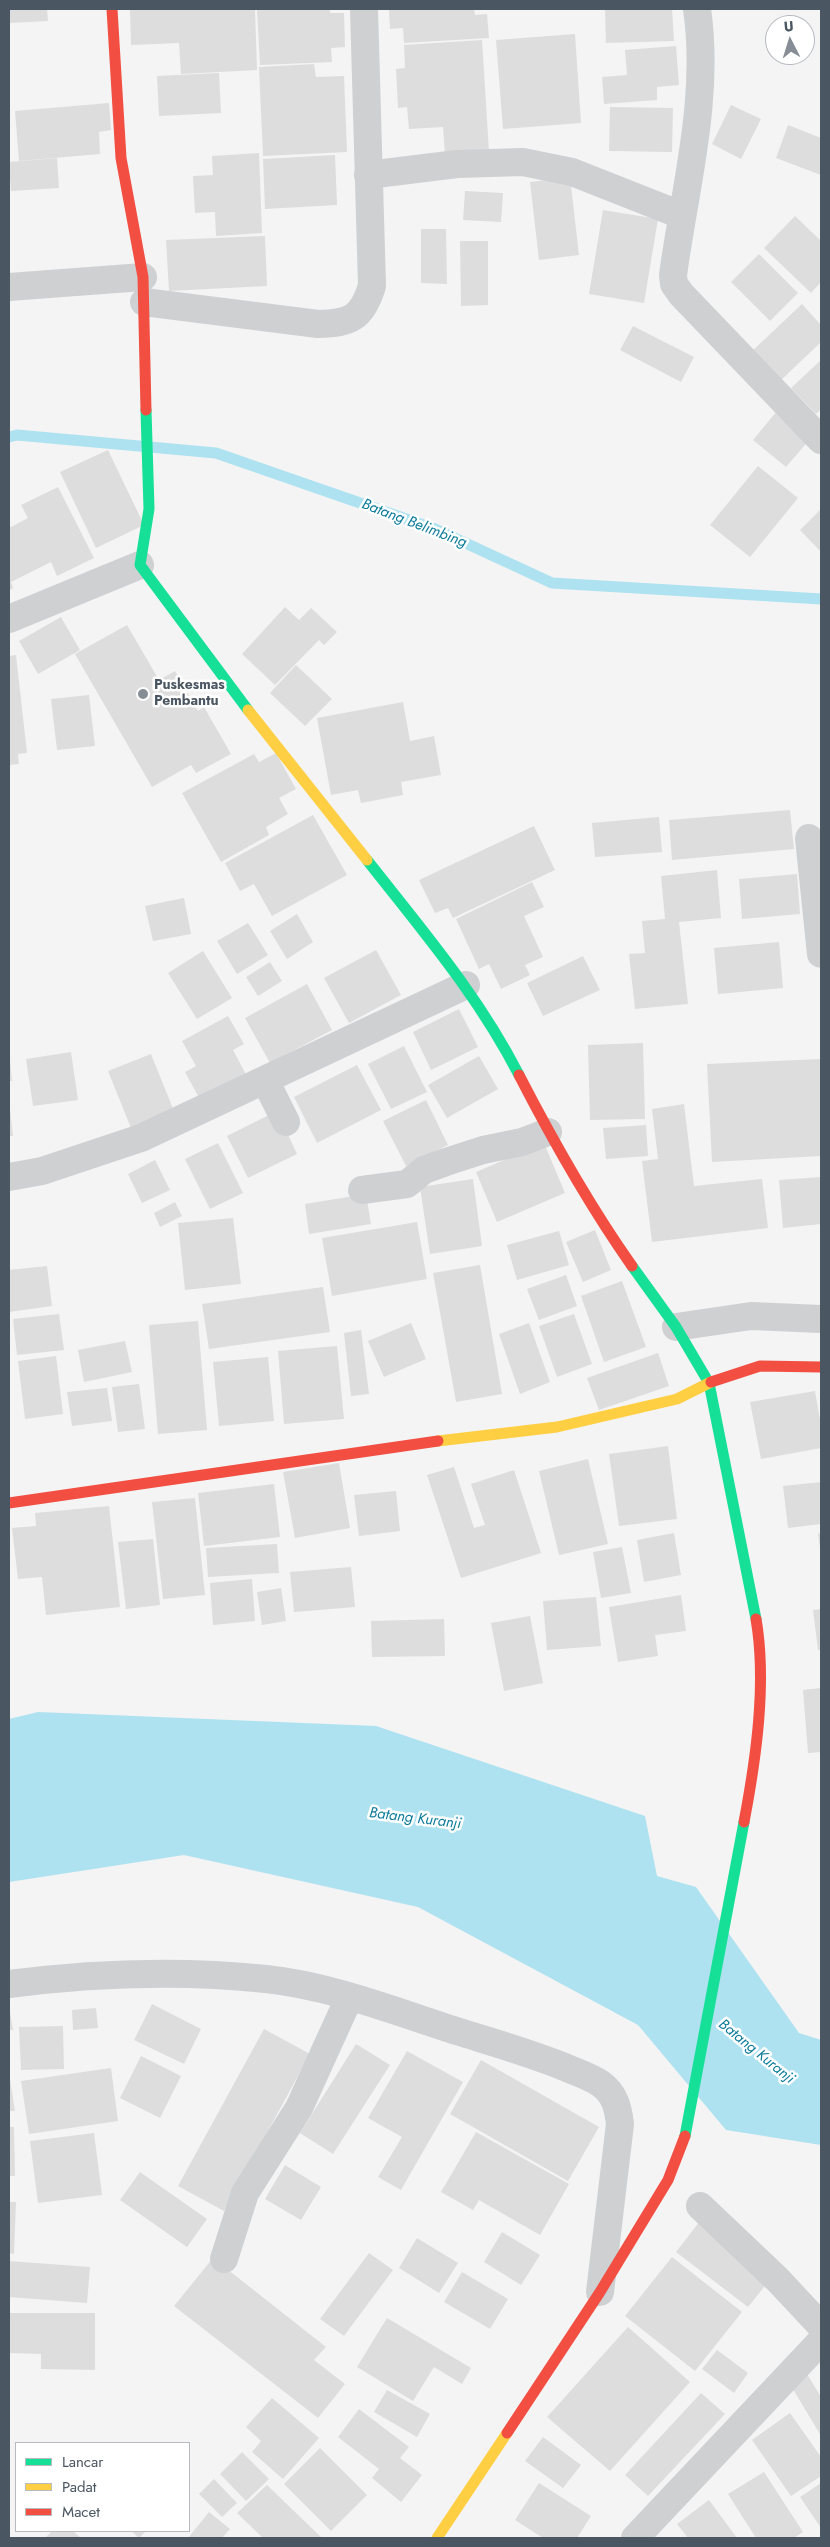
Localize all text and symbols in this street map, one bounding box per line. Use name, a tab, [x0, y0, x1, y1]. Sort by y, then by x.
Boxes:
north arrow	[765, 15, 815, 65]
text: U	[783, 16, 795, 36]
water label: Batang Belimbing	[359, 496, 469, 552]
place label: Puskesmas Pembantu	[154, 678, 225, 710]
marker: Puskesmas Pembantu	[136, 687, 150, 701]
water label: Batang Kuranji	[368, 1804, 462, 1834]
water label: Batang Kuranji	[714, 2016, 798, 2088]
legend	[15, 2442, 190, 2532]
text: Lancar	[62, 2451, 103, 2473]
text: Padat	[62, 2476, 96, 2498]
text: Macet	[62, 2501, 100, 2523]

